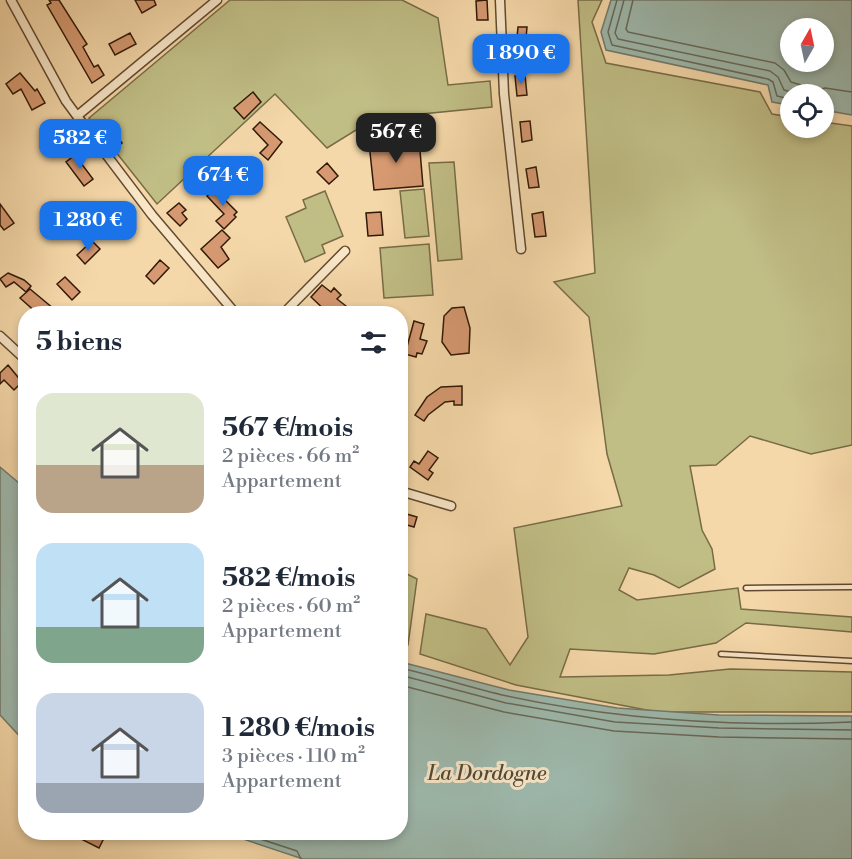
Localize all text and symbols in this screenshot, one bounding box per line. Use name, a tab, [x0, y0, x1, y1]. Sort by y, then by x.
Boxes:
north arrow	[780, 18, 834, 72]
map controls	[780, 18, 834, 138]
pin: 1 890 €	[466, 34, 576, 85]
text: 1 890 €	[487, 41, 555, 66]
button: locate	[780, 84, 834, 138]
pin: 567 €	[354, 113, 438, 164]
pin: 582 €	[38, 119, 122, 170]
text: 567 €	[370, 120, 422, 145]
text: 582 €	[53, 126, 107, 151]
pin: 674 €	[181, 156, 265, 207]
text: 674 €	[197, 163, 249, 188]
pin: 1 280 €	[33, 201, 143, 252]
text: 1 280 €	[54, 208, 122, 233]
text: 5 biens	[36, 326, 122, 358]
icon: filters	[357, 326, 390, 359]
text: 567 €/mois	[222, 412, 353, 444]
icon: home	[84, 417, 156, 489]
text: 2 pièces · 66 m²	[222, 444, 359, 469]
text: Appartement	[222, 469, 342, 494]
text: 582 €/mois	[222, 562, 355, 594]
icon: home	[84, 567, 156, 639]
text: 2 pièces · 60 m²	[222, 594, 360, 619]
text: Appartement	[222, 619, 342, 644]
text: 1 280 €/mois	[222, 712, 375, 744]
icon: home	[84, 717, 156, 789]
text: 3 pièces · 110 m²	[222, 744, 365, 769]
water label: La Dordogne	[426, 761, 547, 787]
text: Appartement	[222, 769, 342, 794]

